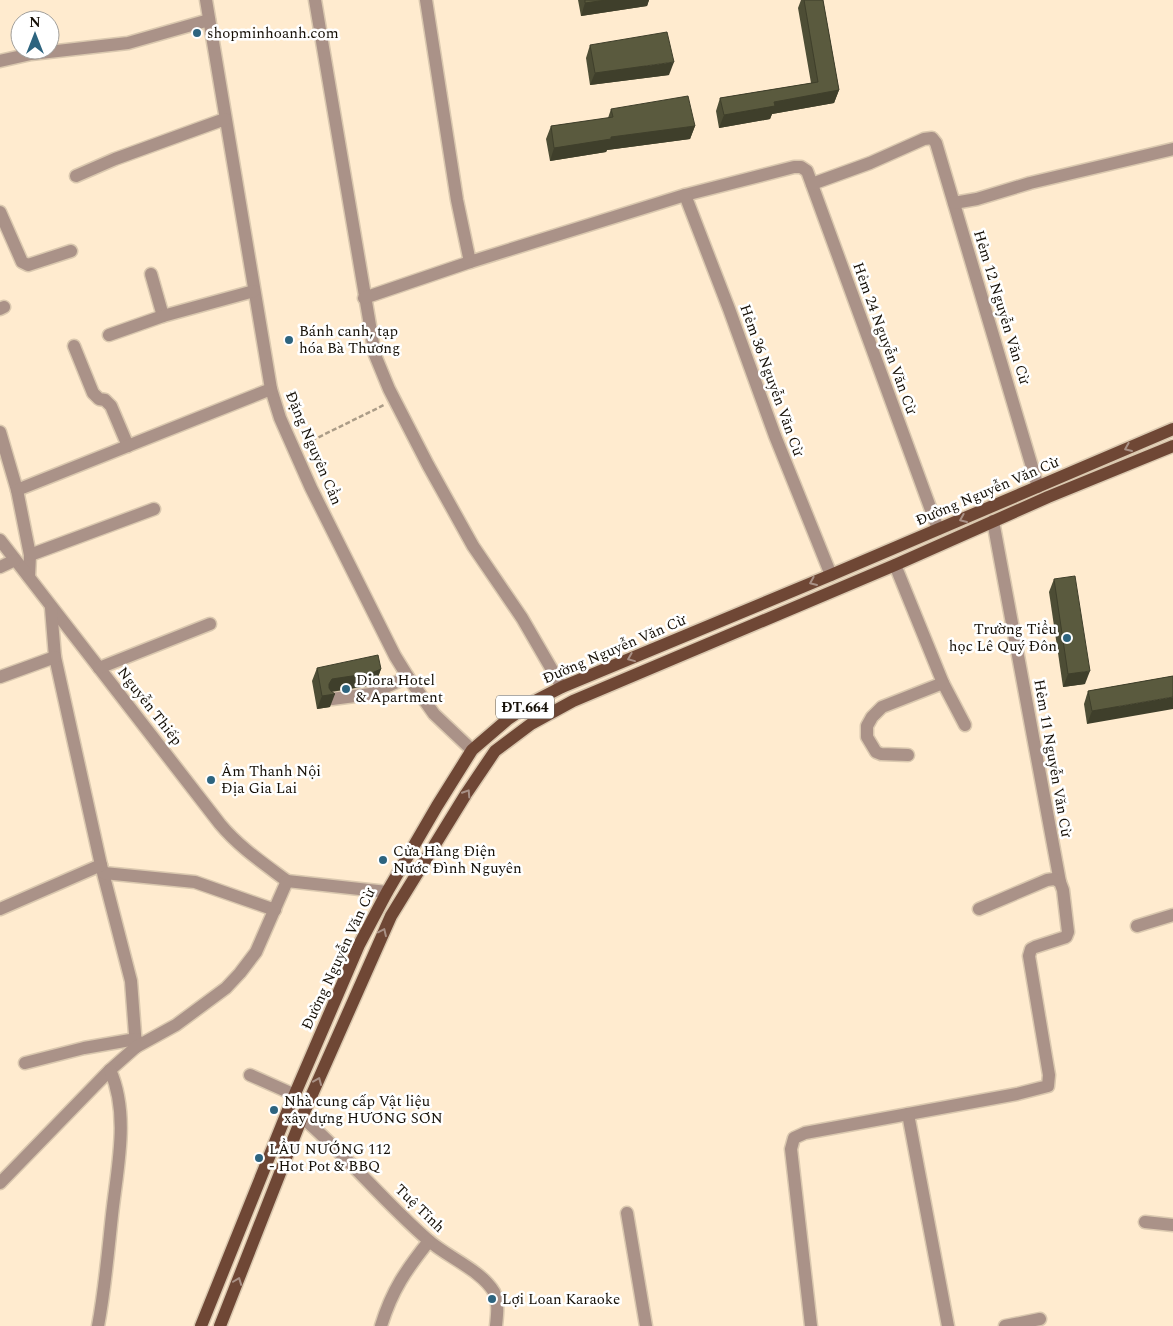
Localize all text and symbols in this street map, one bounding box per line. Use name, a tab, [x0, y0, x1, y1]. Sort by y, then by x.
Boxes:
north arrow	[10, 10, 60, 60]
text: N	[29, 12, 41, 33]
place label: shopminhoanh.com	[207, 22, 339, 45]
marker: shopminhoanh.com	[191, 27, 203, 39]
street label: Hẻm 12 Nguyễn Văn Cừ	[967, 227, 1036, 387]
street label: Hẻm 24 Nguyễn Văn Cừ	[846, 259, 923, 418]
street label: Hẻm 36 Nguyễn Văn Cừ	[733, 301, 810, 460]
place label: Bánh canh, tạp hóa Bà Thương	[299, 320, 400, 360]
marker: Bánh canh, tạp hóa Bà Thương	[283, 334, 295, 346]
street label: Đặng Nguyên Cẩn	[279, 388, 348, 509]
one-way arrow	[1124, 442, 1133, 453]
street label: Đường Nguyễn Văn Cừ	[912, 451, 1063, 532]
one-way arrow	[959, 512, 968, 523]
one-way arrow	[809, 576, 818, 587]
street label: Đường Nguyễn Văn Cừ	[539, 609, 690, 690]
place label: Trường Tiểu học Lê Quý Đôn	[949, 618, 1057, 658]
marker: Trường Tiểu học Lê Quý Đôn	[1061, 632, 1073, 644]
one-way arrow	[627, 652, 636, 663]
street label: Nguyễn Thiếp	[111, 662, 188, 751]
place label: Diora Hotel & Apartment	[356, 669, 443, 709]
street label: Hẻm 11 Nguyễn Văn Cừ	[1027, 677, 1078, 839]
marker: Diora Hotel & Apartment	[340, 683, 352, 695]
road number: ĐT.664	[496, 696, 554, 719]
place label: Âm Thanh Nội Địa Gia Lai	[221, 760, 321, 800]
marker: Âm Thanh Nội Địa Gia Lai	[205, 774, 217, 786]
one-way arrow	[460, 789, 470, 798]
place label: Cửa Hàng Điện Nước Đình Nguyên	[393, 840, 522, 880]
marker: Cửa Hàng Điện Nước Đình Nguyên	[377, 854, 389, 866]
street label: Đường Nguyễn Văn Cừ	[296, 884, 382, 1034]
one-way arrow	[377, 928, 387, 937]
one-way arrow	[312, 1077, 323, 1086]
place label: Nhà cung cấp Vật liệu xây dựng HƯƠNG SƠN	[284, 1090, 443, 1130]
marker: Nhà cung cấp Vật liệu xây dựng HƯƠNG SƠN	[268, 1104, 280, 1116]
place label: LẨU NƯỚNG 112 - Hot Pot & BBQ	[269, 1138, 390, 1178]
marker: LẨU NƯỚNG 112 - Hot Pot & BBQ	[253, 1152, 265, 1164]
street label: Tuệ Tĩnh	[389, 1179, 450, 1238]
one-way arrow	[232, 1277, 243, 1286]
place label: Lợi Loan Karaoke	[502, 1288, 620, 1311]
marker: Lợi Loan Karaoke	[486, 1293, 498, 1305]

